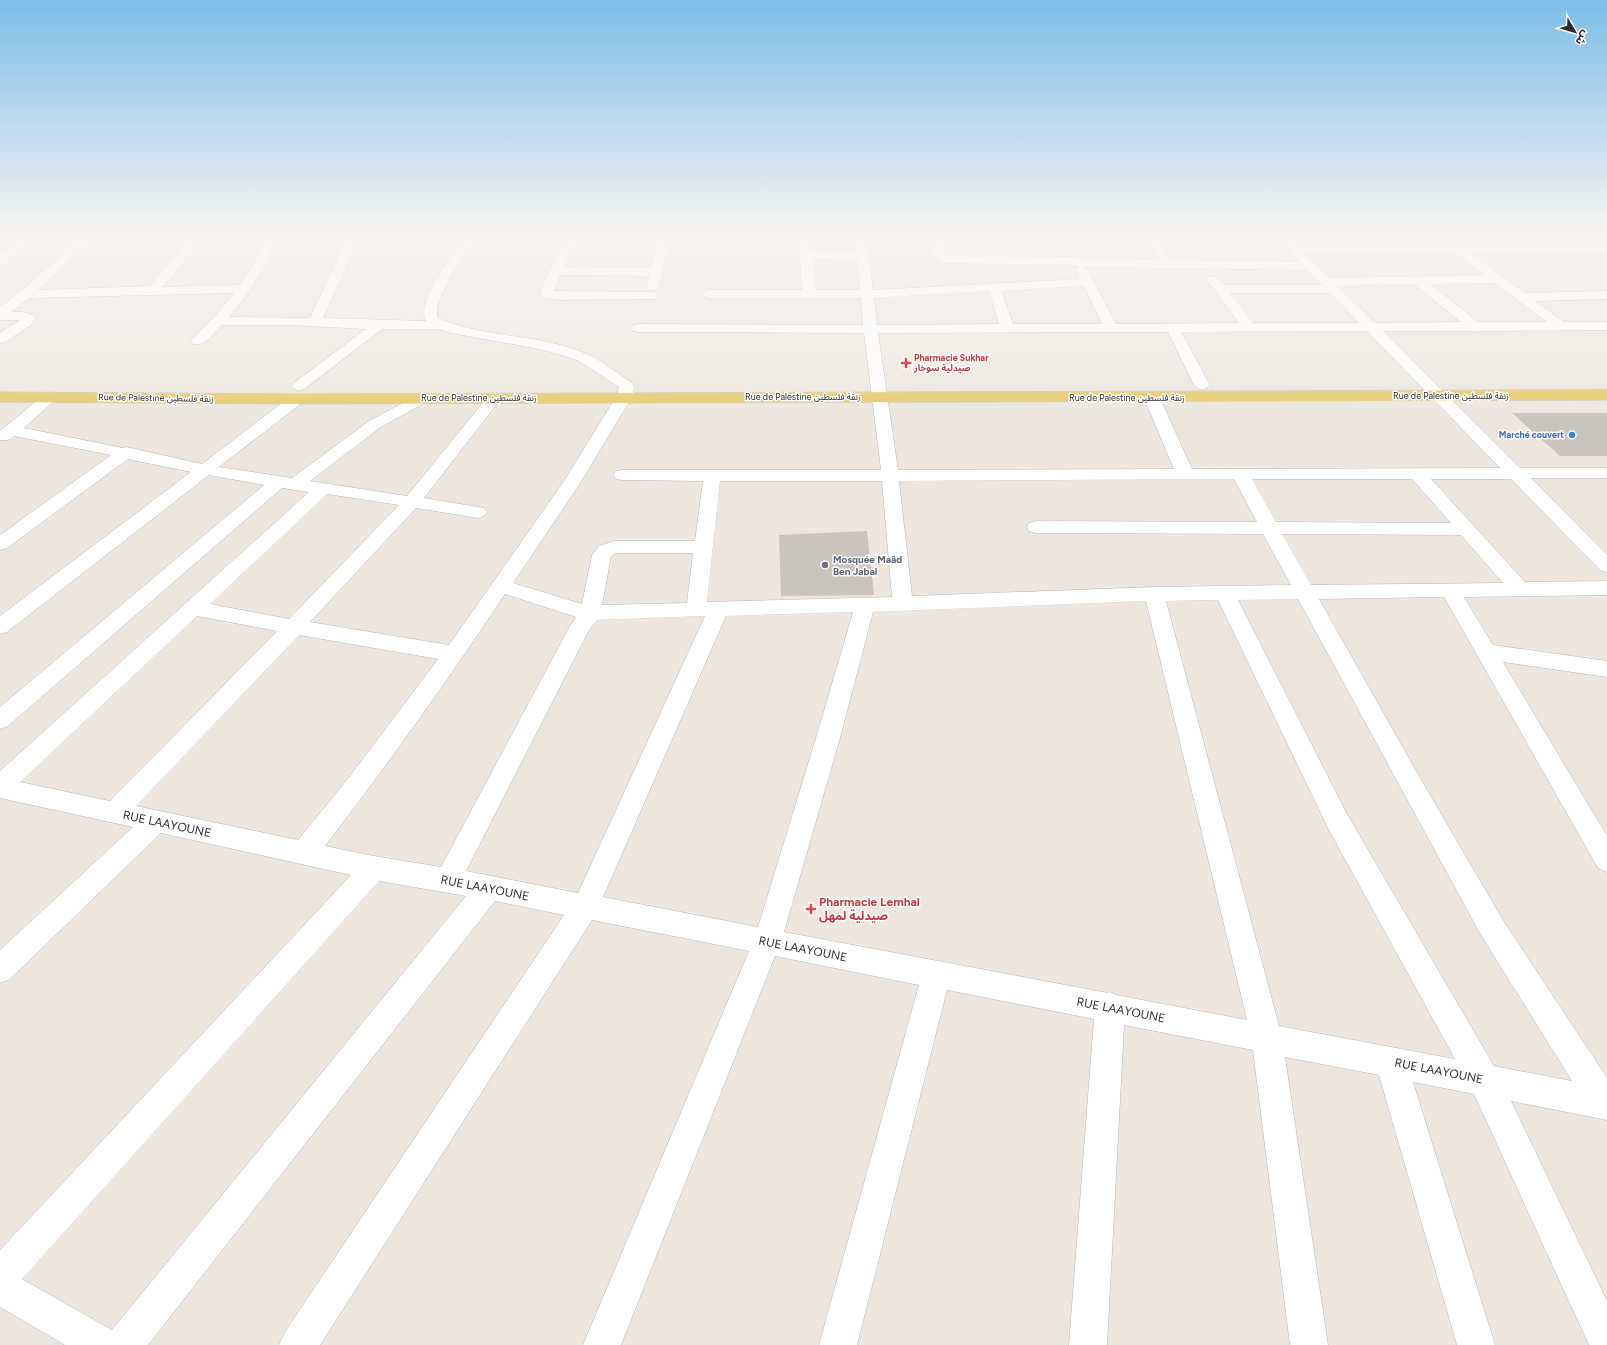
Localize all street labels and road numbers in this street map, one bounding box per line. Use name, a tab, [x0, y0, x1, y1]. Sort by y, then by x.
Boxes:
street label: Rue de Palestine زنقة فلسطين	[1393, 390, 1509, 402]
street label: Rue de Palestine زنقة فلسطين	[98, 391, 214, 405]
street label: Rue de Palestine زنقة فلسطين	[745, 391, 861, 403]
street label: Rue de Palestine زنقة فلسطين	[421, 392, 537, 404]
street label: Rue de Palestine زنقة فلسطين	[1069, 392, 1185, 404]
street label: RUE LAAYOUNE	[122, 808, 212, 840]
street label: RUE LAAYOUNE	[440, 873, 530, 903]
street label: RUE LAAYOUNE	[758, 934, 848, 964]
street label: RUE LAAYOUNE	[1076, 995, 1166, 1025]
street label: RUE LAAYOUNE	[1394, 1056, 1484, 1086]

